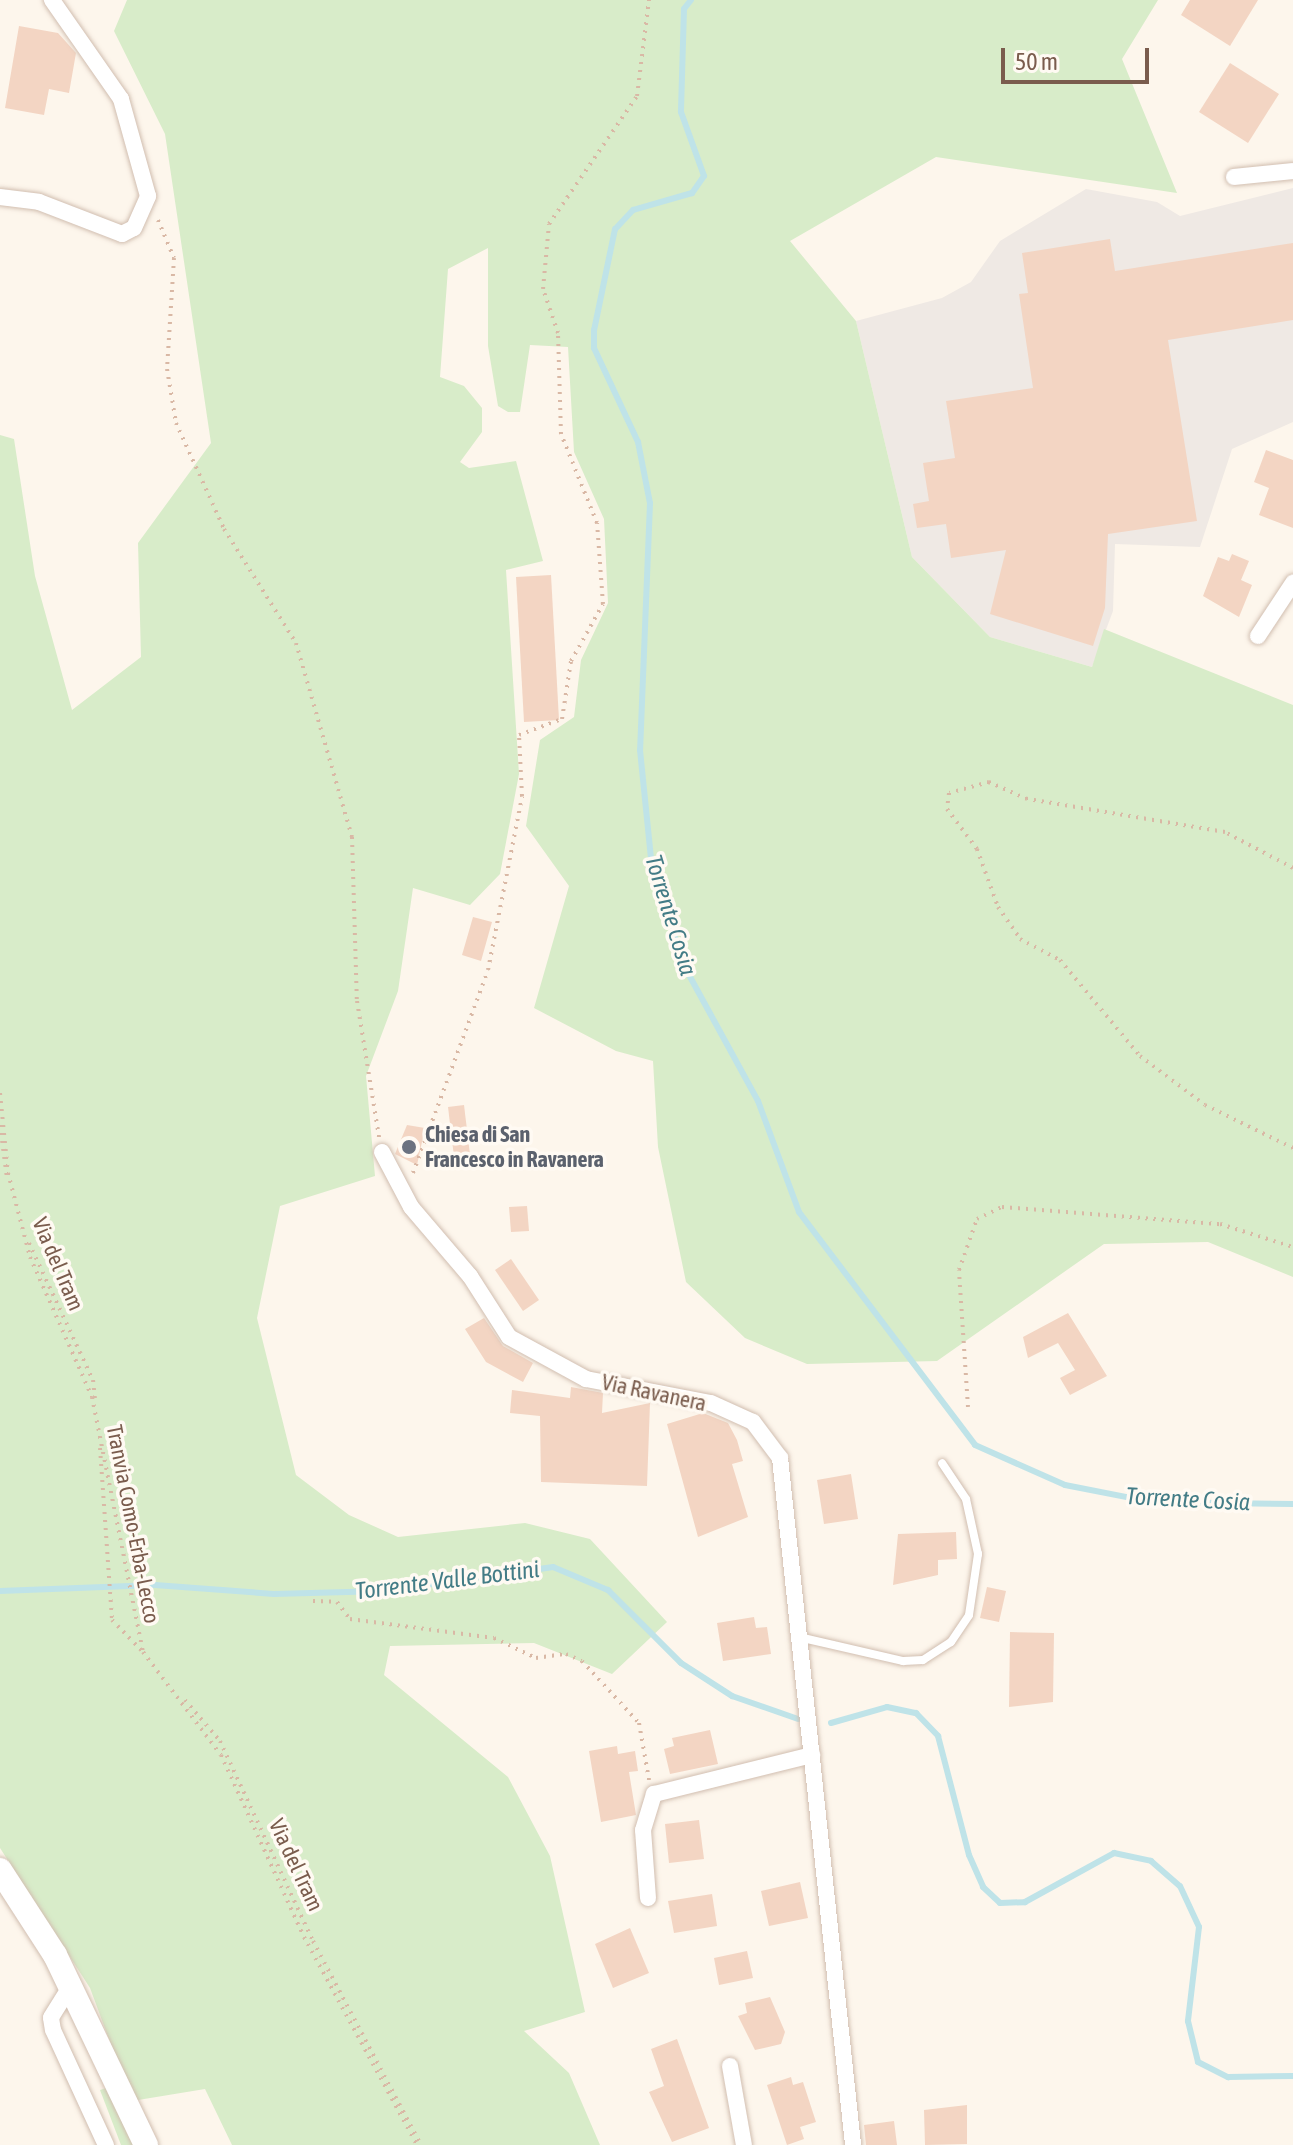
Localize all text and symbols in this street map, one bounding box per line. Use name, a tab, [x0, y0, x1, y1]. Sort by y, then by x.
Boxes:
scale bar	[1005, 32, 1153, 82]
text: 50 m	[1015, 48, 1058, 75]
water label: Torrente Cosia	[639, 851, 703, 979]
place label: Chiesa di San Francesco in Ravanera	[425, 1121, 604, 1172]
marker: Chiesa di San Francesco in Ravanera	[400, 1138, 418, 1156]
street label: Via del Tram	[27, 1213, 89, 1315]
street label: Via Ravanera	[599, 1369, 709, 1417]
street label: Tranvia Como-Erba-Lecco	[101, 1423, 165, 1625]
water label: Torrente Cosia	[1125, 1481, 1251, 1517]
water label: Torrente Valle Bottini	[353, 1554, 541, 1606]
street label: Via del Tram	[263, 1815, 329, 1915]

